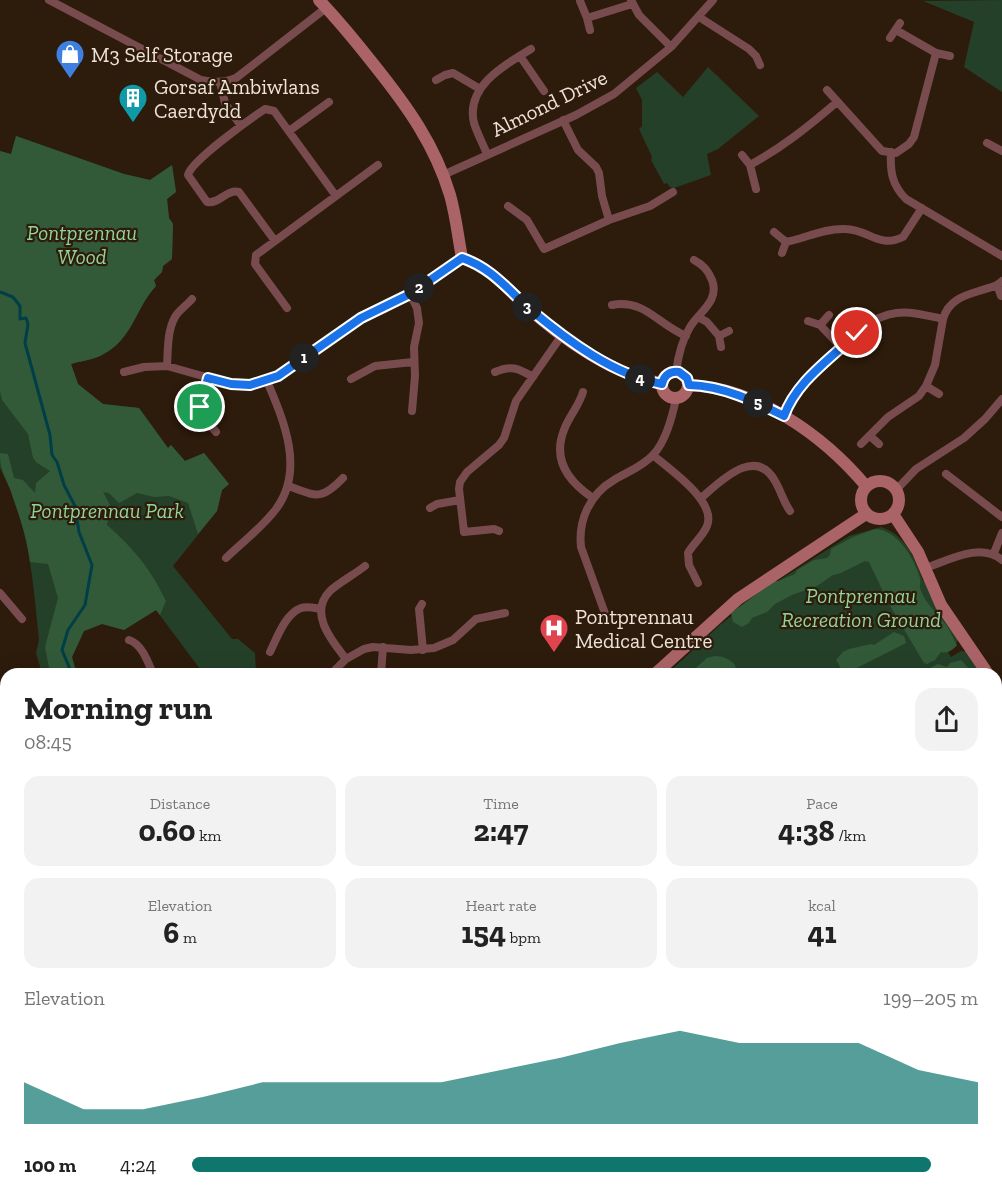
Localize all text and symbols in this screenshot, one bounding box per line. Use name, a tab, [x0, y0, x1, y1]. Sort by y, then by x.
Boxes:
shop icon: M3 Self Storage	[54, 38, 86, 80]
place label: M3 Self Storage	[91, 42, 233, 67]
street label: Almond Drive	[487, 64, 611, 142]
place label: Gorsaf Ambiwlans Caerdydd	[154, 74, 320, 123]
building icon: Gorsaf Ambiwlans Caerdydd	[117, 82, 149, 124]
park label: Pontprennau Wood	[27, 220, 137, 269]
pin: 2	[404, 273, 434, 303]
text: 2	[415, 278, 423, 297]
pin: 3	[512, 292, 542, 322]
text: 3	[523, 297, 531, 316]
pin	[831, 307, 882, 358]
icon: check	[840, 316, 873, 349]
pin: 1	[289, 343, 319, 373]
text: 1	[301, 348, 307, 367]
pin: 4	[625, 364, 655, 394]
text: 4	[635, 369, 645, 388]
pin	[174, 381, 225, 432]
pin: 5	[743, 388, 773, 418]
icon: arrive	[183, 390, 216, 423]
text: 5	[754, 393, 762, 412]
park label: Pontprennau Park	[30, 498, 184, 523]
park label: Pontprennau Recreation Ground	[781, 583, 941, 632]
place label: Pontprennau Medical Centre	[575, 604, 713, 653]
hospital icon: Pontprennau Medical Centre	[538, 612, 570, 654]
text: Morning run	[24, 688, 212, 727]
button: share	[915, 688, 978, 751]
text: 08:45	[24, 730, 72, 754]
text: Distance	[150, 794, 210, 813]
text: Time	[483, 794, 519, 813]
text: Pace	[806, 794, 838, 813]
text: 0.60	[139, 813, 196, 849]
text: 2:47	[474, 813, 528, 849]
text: 4:38	[778, 813, 835, 849]
text: km	[196, 826, 221, 845]
text: /km	[835, 826, 866, 845]
text: Elevation	[148, 896, 212, 915]
text: Heart rate	[465, 896, 537, 915]
text: kcal	[808, 896, 836, 915]
text: 6	[163, 915, 179, 951]
text: 154	[461, 915, 506, 951]
text: 41	[807, 915, 837, 951]
text: m	[179, 928, 197, 947]
text: bpm	[506, 928, 541, 947]
text: Elevation	[24, 986, 105, 1010]
text: 199–205 m	[883, 986, 978, 1010]
text: 100 m	[24, 1153, 76, 1177]
text: 4:24	[120, 1153, 156, 1177]

